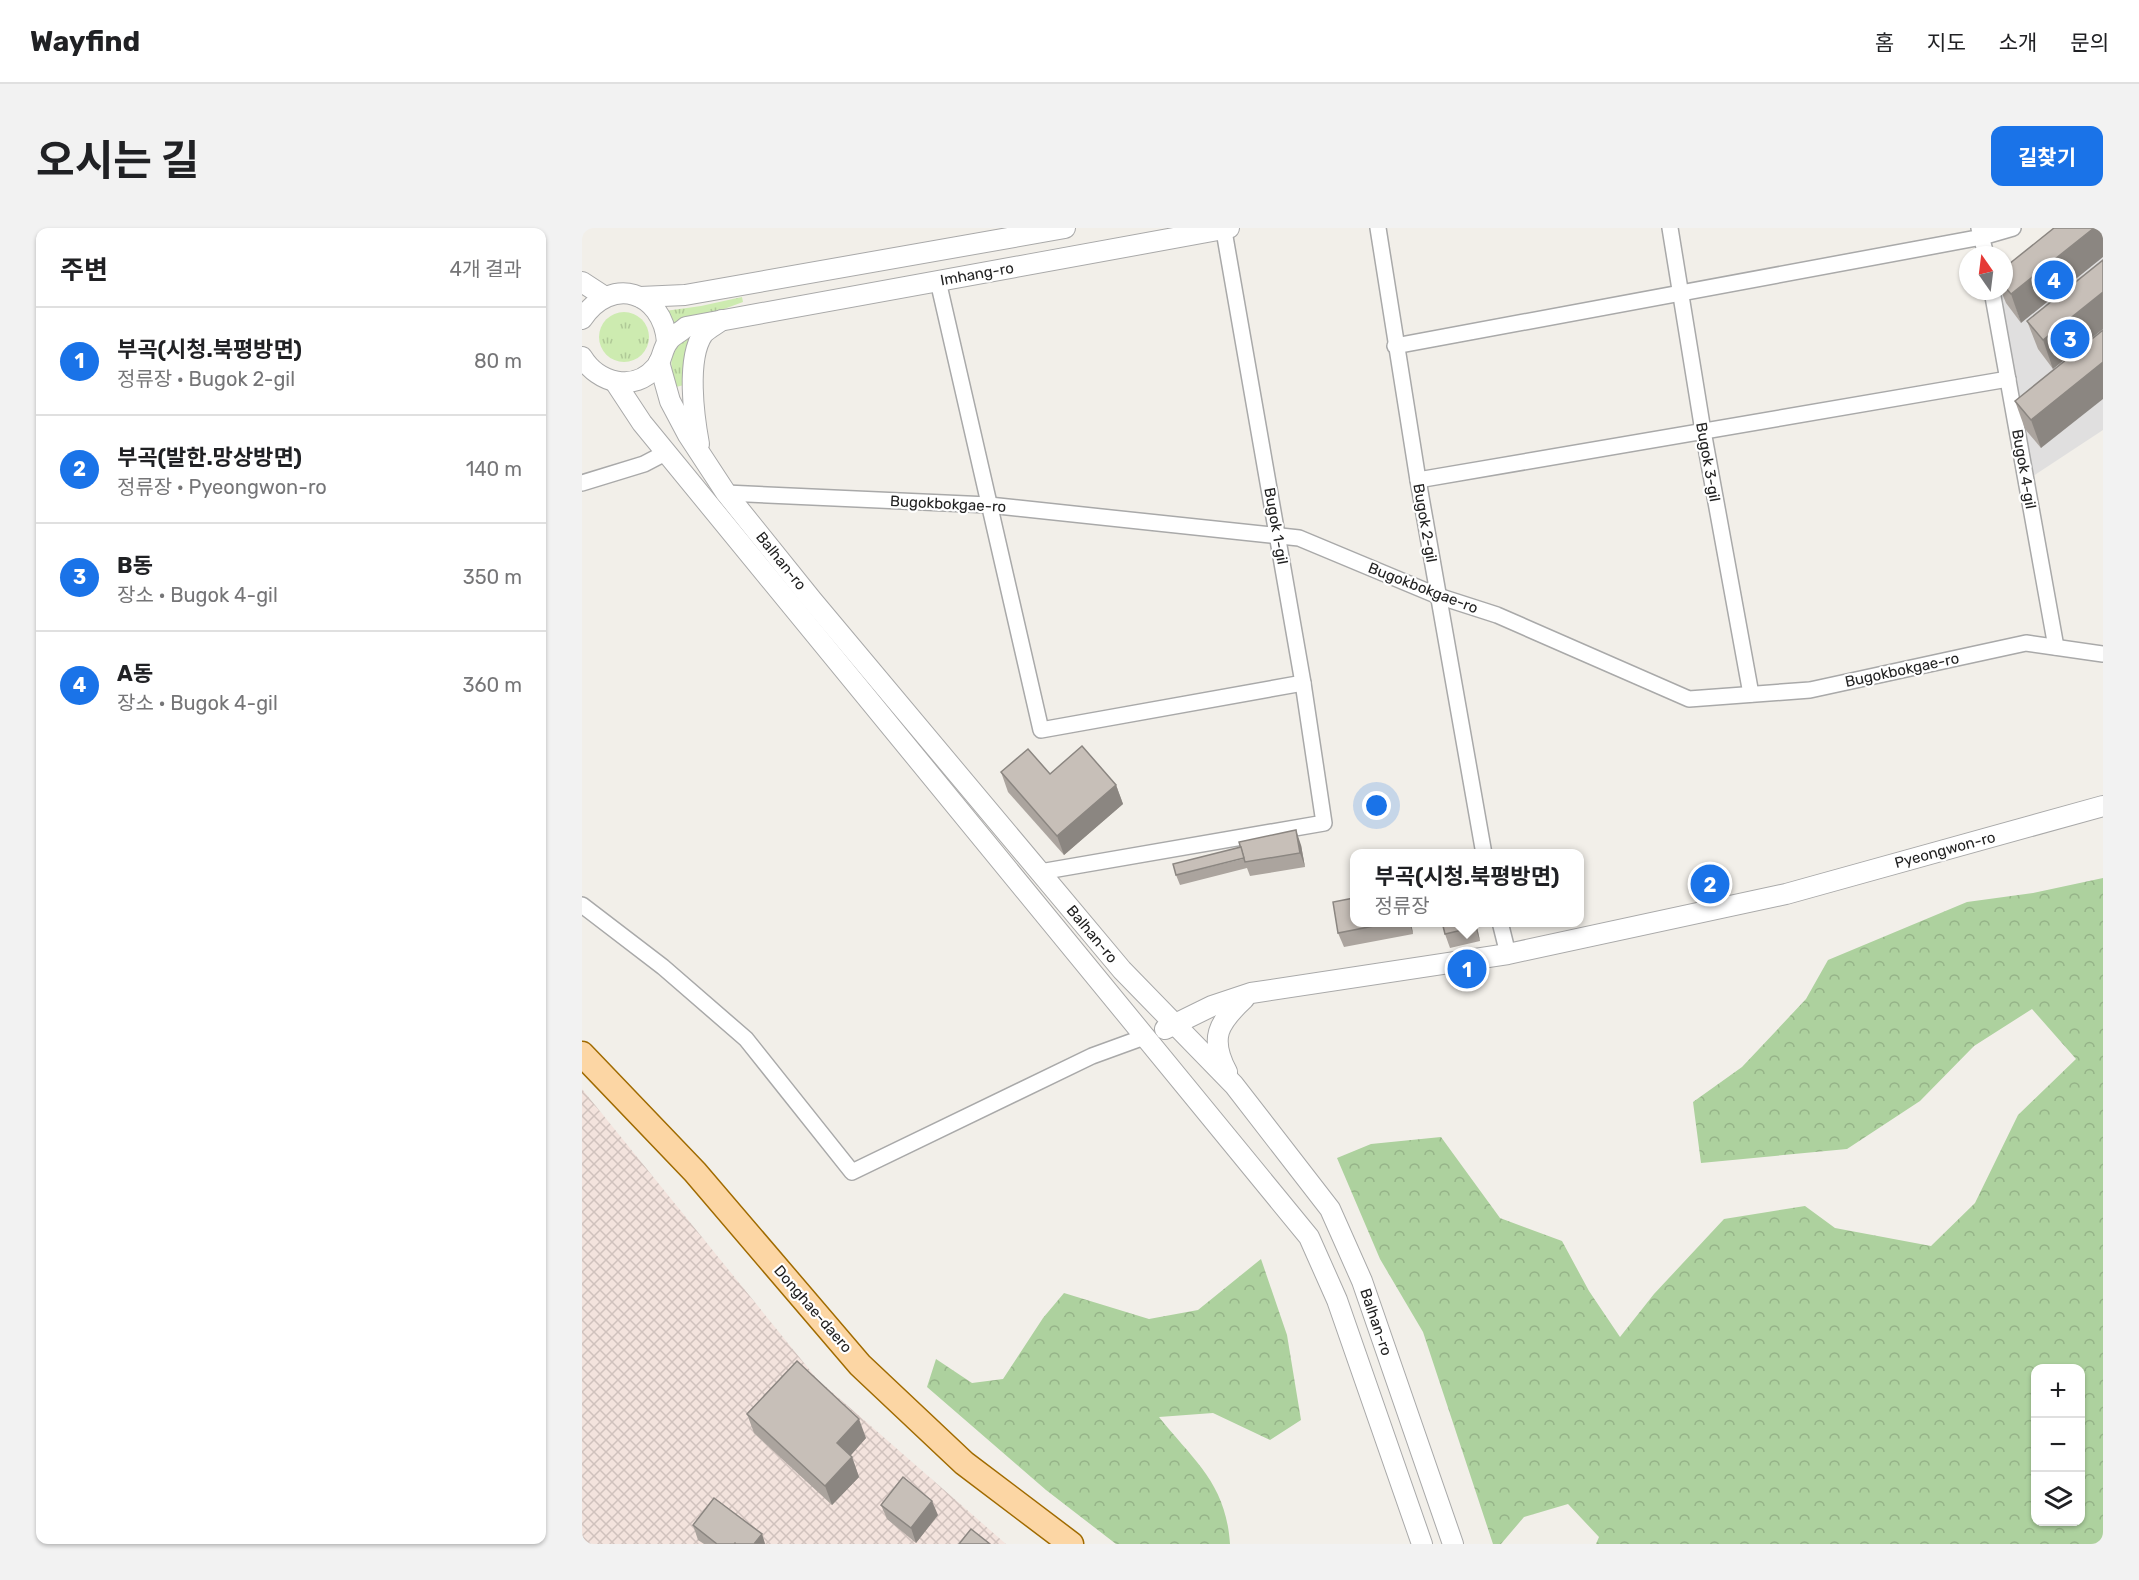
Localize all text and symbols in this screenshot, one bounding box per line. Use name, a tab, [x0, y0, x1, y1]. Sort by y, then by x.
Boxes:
text: Wayfind	[30, 25, 140, 58]
text: 홈	[1875, 30, 1894, 55]
text: 지도	[1927, 30, 1966, 55]
text: 소개	[1999, 30, 2037, 55]
text: 문의	[2070, 30, 2109, 55]
button: 길찾기	[1991, 126, 2103, 186]
text: 오시는 길	[36, 136, 200, 186]
north arrow	[1959, 246, 2013, 300]
text: 주변	[60, 255, 108, 286]
text: 4개 결과	[449, 257, 522, 281]
pin: 4	[2034, 257, 2074, 302]
street label: Imhang-ro	[939, 259, 1015, 289]
pin: 3	[2050, 316, 2090, 362]
text: 부곡(시청.북평방면)	[117, 336, 302, 363]
text: 1	[75, 349, 84, 373]
text: 80 m	[474, 349, 522, 373]
text: 정류장 · Bugok 2-gil	[117, 367, 295, 391]
street label: Bugok 3-gil	[1692, 421, 1724, 503]
street label: Bugok 4-gil	[2008, 428, 2040, 510]
text: 부곡(발한.망상방면)	[117, 444, 302, 471]
text: 2	[73, 457, 86, 481]
text: 140 m	[466, 457, 522, 481]
text: 정류장 · Pyeongwon-ro	[117, 475, 327, 499]
street label: Bugok 2-gil	[1409, 482, 1441, 564]
street label: Bugok 1-gil	[1260, 486, 1292, 566]
street label: Bugokbokgae-ro	[889, 492, 1007, 516]
street label: Balhan-ro	[752, 528, 810, 594]
text: B동	[117, 552, 153, 579]
street label: Bugokbokgae-ro	[1365, 559, 1481, 617]
text: 3	[73, 565, 86, 589]
text: 350 m	[463, 565, 522, 589]
text: 장소 · Bugok 4-gil	[117, 583, 278, 607]
street label: Bugokbokgae-ro	[1843, 649, 1961, 691]
text: A동	[117, 660, 153, 687]
text: 4	[73, 673, 86, 697]
text: 360 m	[463, 673, 522, 697]
text: 장소 · Bugok 4-gil	[117, 691, 278, 715]
your location	[1362, 791, 1391, 820]
street label: Pyeongwon-ro	[1893, 828, 1997, 872]
popup	[1350, 849, 1584, 927]
pin: 2	[1690, 862, 1730, 906]
text: 부곡(시청.북평방면)	[1374, 863, 1560, 890]
text: 정류장	[1374, 894, 1430, 918]
street label: Balhan-ro	[1063, 901, 1121, 967]
pin: 1	[1448, 946, 1486, 992]
street label: Donghae-daero	[770, 1262, 856, 1356]
street label: Balhan-ro	[1356, 1286, 1396, 1358]
map controls	[2031, 1364, 2085, 1526]
button: +	[2031, 1364, 2085, 1418]
button: −	[2031, 1418, 2085, 1472]
button: layers	[2031, 1472, 2085, 1526]

